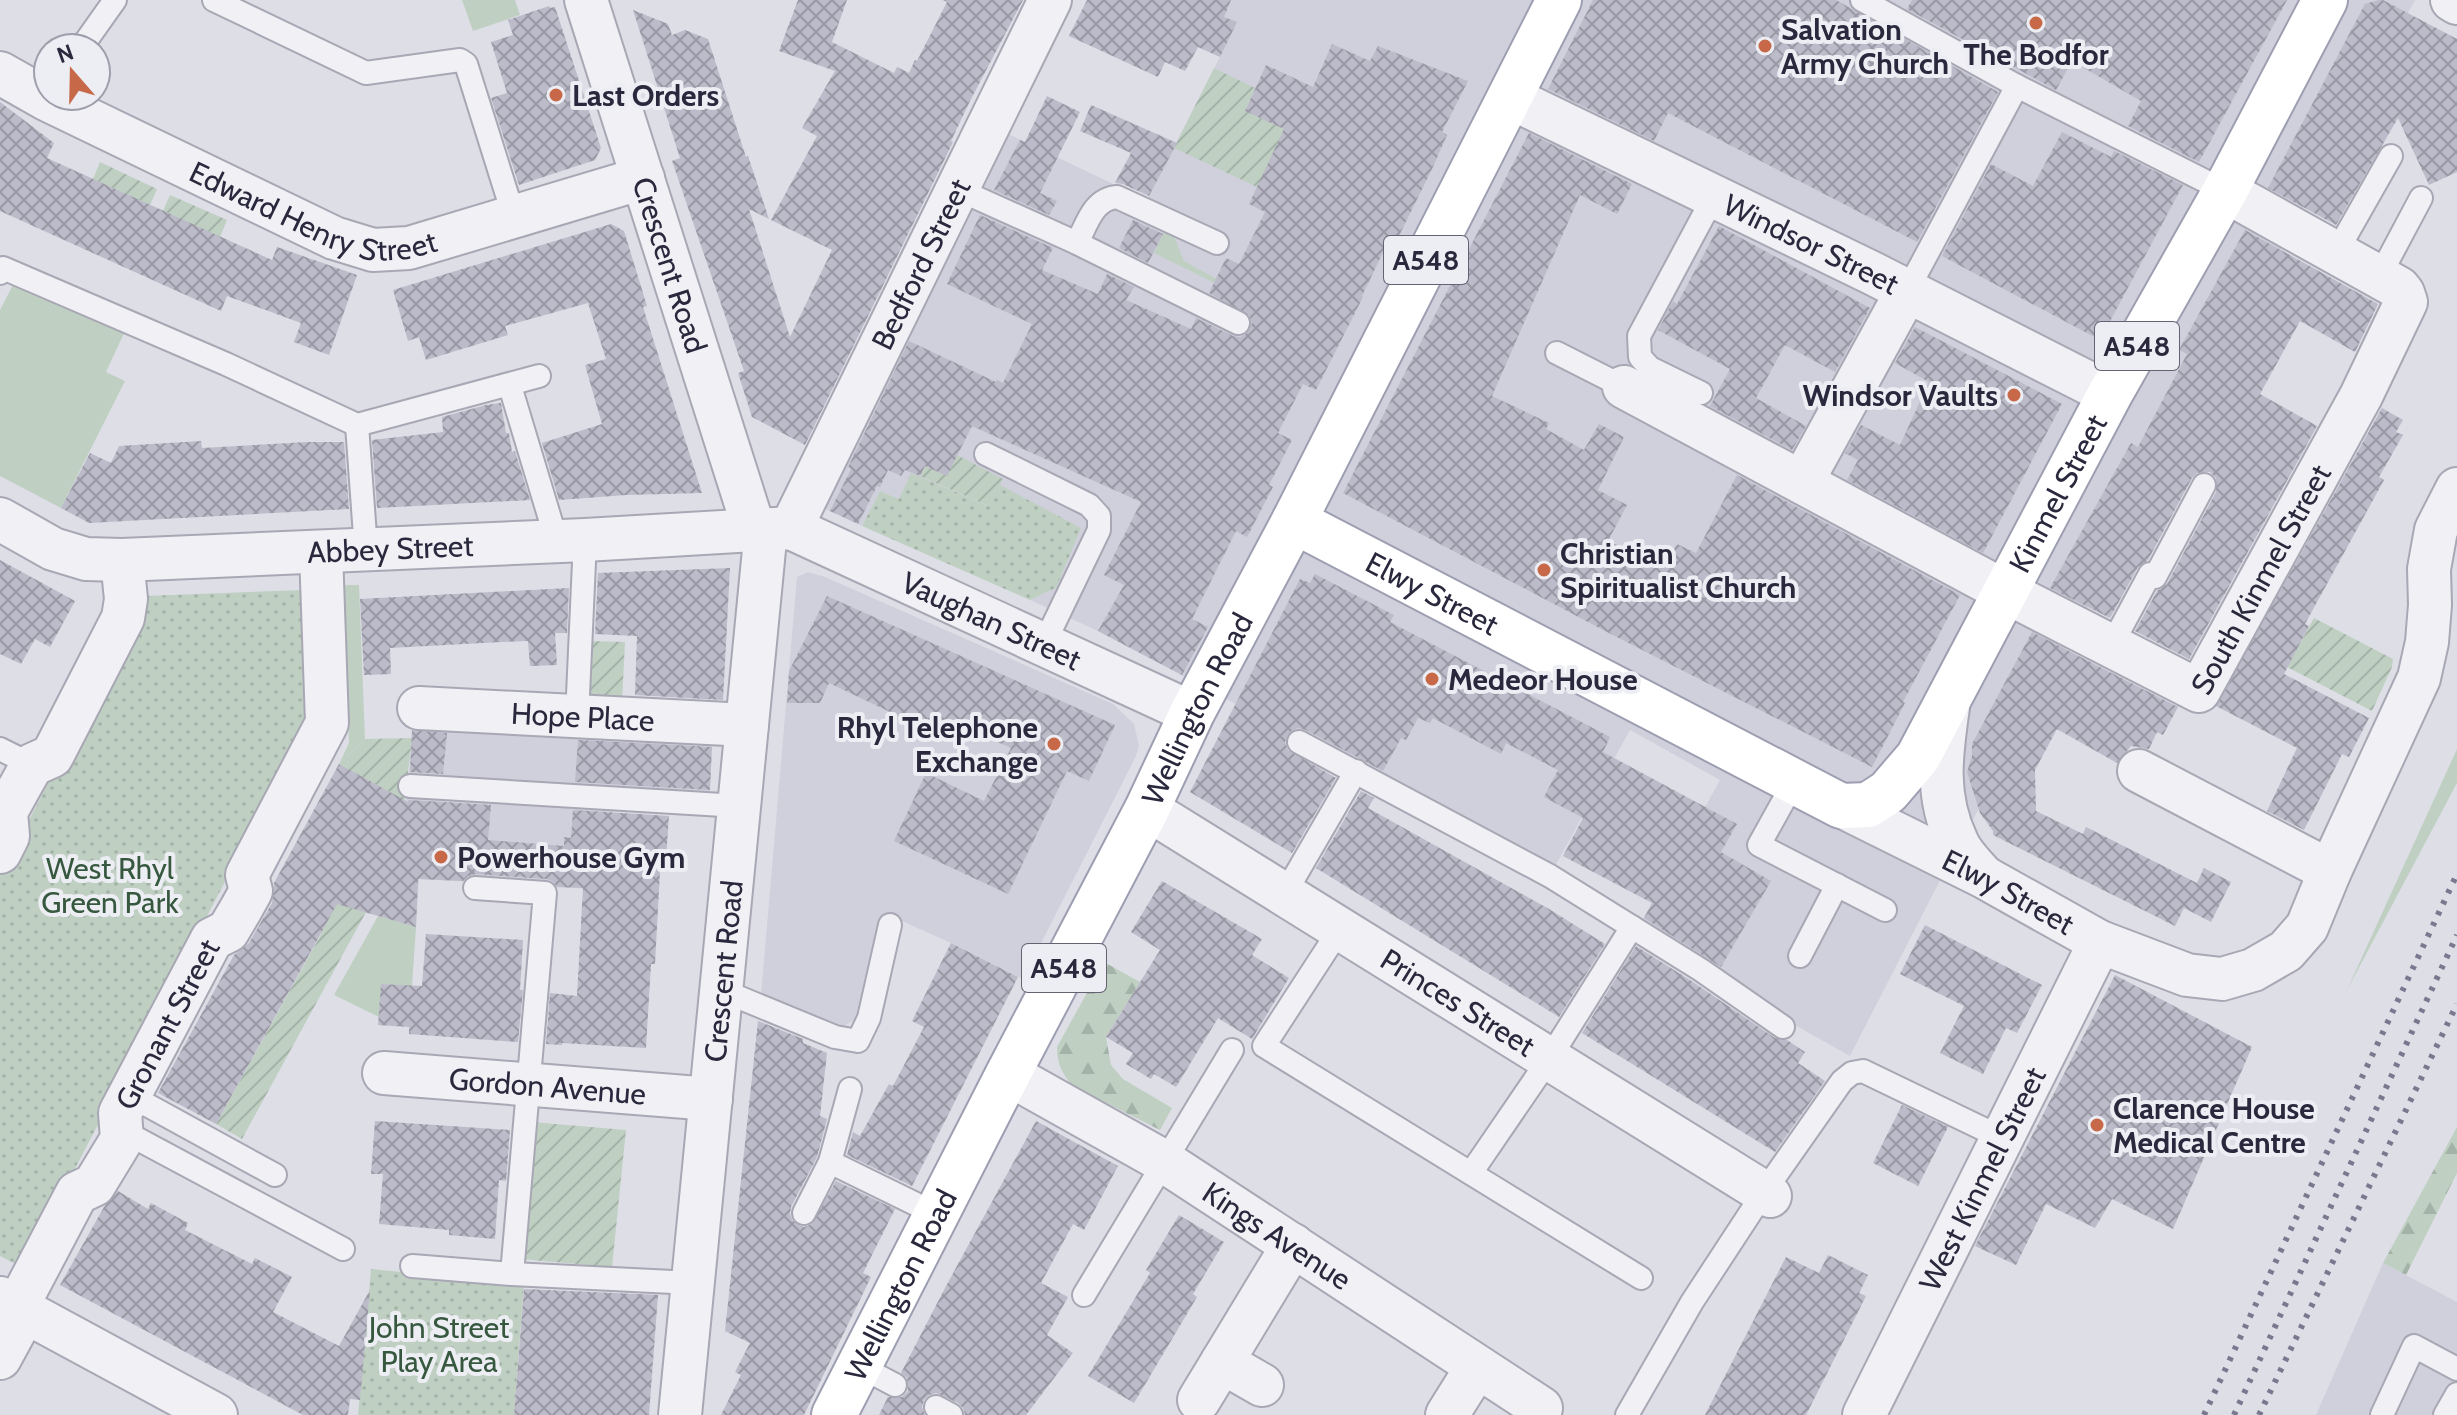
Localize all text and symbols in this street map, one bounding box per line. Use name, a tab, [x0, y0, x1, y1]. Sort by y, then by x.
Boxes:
place label: Salvation Army Church	[1781, 11, 1949, 82]
marker: The Bodfor	[2027, 14, 2045, 32]
north arrow	[32, 32, 112, 112]
place label: The Bodfor	[1963, 36, 2109, 73]
marker: Salvation Army Church	[1756, 37, 1774, 55]
text: N	[53, 38, 77, 69]
place label: Last Orders	[572, 77, 719, 114]
marker: Last Orders	[547, 86, 565, 104]
street label: Edward Henry Street	[184, 153, 441, 269]
street label: Crescent Road	[625, 172, 715, 358]
street label: Bedford Street	[863, 172, 978, 356]
street label: Windsor Street	[1718, 185, 1905, 302]
road number: A548	[1384, 236, 1468, 284]
road number: A548	[2095, 322, 2179, 370]
place label: Windsor Vaults	[1802, 377, 1998, 414]
marker: Windsor Vaults	[2005, 386, 2023, 404]
street label: Kinmel Street	[2001, 408, 2114, 579]
street label: South Kinmel Street	[2182, 458, 2338, 701]
street label: Abbey Street	[307, 526, 474, 570]
place label: Christian Spiritualist Church	[1560, 535, 1796, 606]
street label: Elwy Street	[1360, 543, 1505, 643]
marker: Christian Spiritualist Church	[1535, 561, 1553, 579]
street label: Vaughan Street	[896, 563, 1087, 678]
street label: Wellington Road	[1133, 606, 1260, 811]
place label: Medeor House	[1448, 661, 1638, 698]
marker: Medeor House	[1423, 670, 1441, 688]
street label: Hope Place	[510, 694, 655, 739]
place label: Rhyl Telephone Exchange	[837, 709, 1038, 780]
marker: Rhyl Telephone Exchange	[1045, 735, 1063, 753]
place label: Powerhouse Gym	[457, 839, 685, 876]
street label: Elwy Street	[1936, 841, 2081, 942]
marker: Powerhouse Gym	[432, 848, 450, 866]
park label: West Rhyl Green Park	[41, 850, 179, 921]
street label: Crescent Road	[696, 878, 750, 1064]
street label: Gronant Street	[107, 933, 227, 1116]
street label: Princes Street	[1374, 940, 1542, 1064]
road number: A548	[1022, 944, 1106, 992]
street label: Gordon Avenue	[448, 1060, 647, 1112]
street label: West Kinmel Street	[1911, 1061, 2053, 1297]
place label: Clarence House Medical Centre	[2113, 1090, 2315, 1161]
marker: Clarence House Medical Centre	[2088, 1116, 2106, 1134]
street label: Kings Avenue	[1196, 1173, 1358, 1297]
street label: Wellington Road	[836, 1183, 965, 1387]
park label: John Street Play Area	[368, 1309, 509, 1380]

